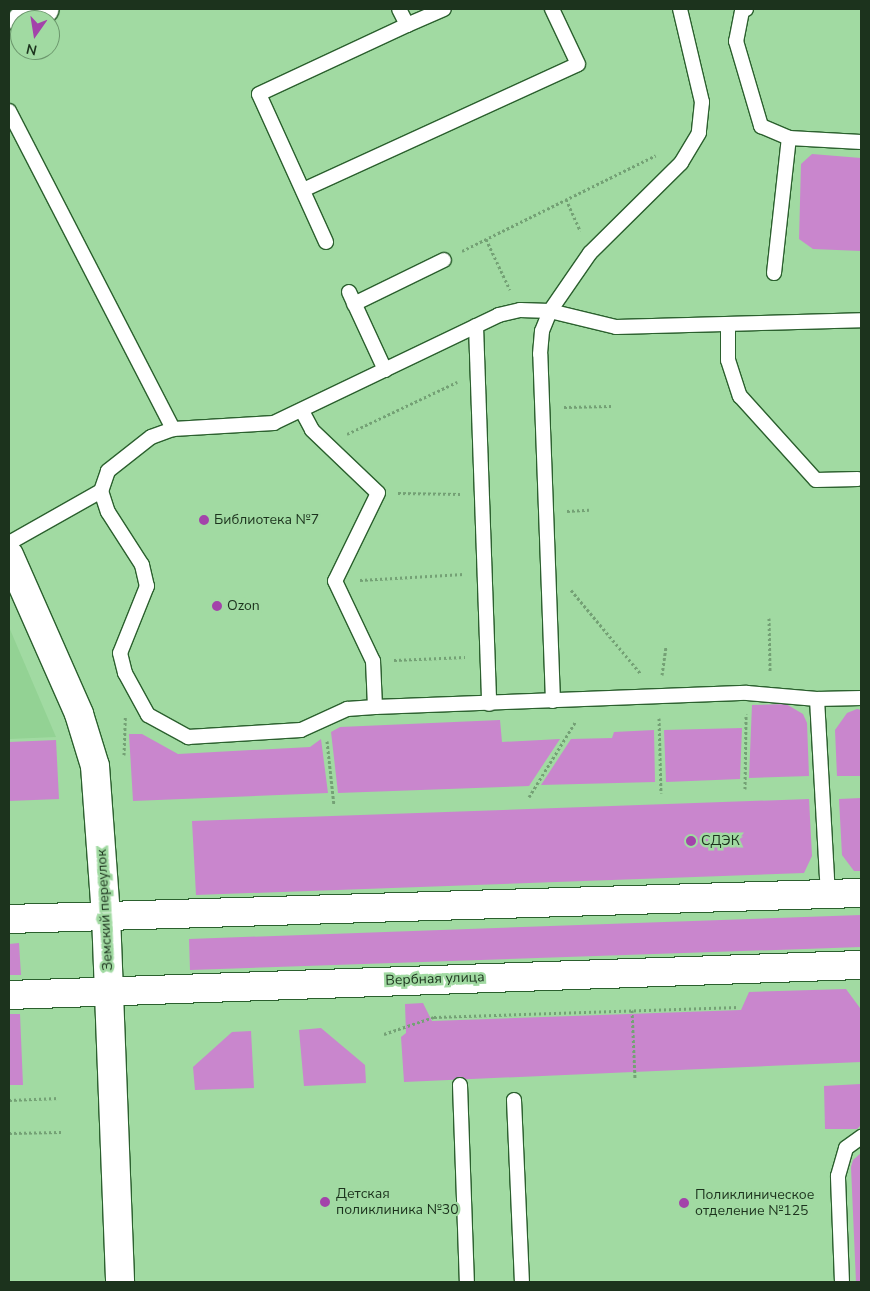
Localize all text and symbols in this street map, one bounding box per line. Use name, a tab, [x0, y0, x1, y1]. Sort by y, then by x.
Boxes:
north arrow	[10, 10, 60, 60]
text: N	[25, 39, 39, 60]
place label: Библиотека №7	[214, 512, 319, 528]
marker: Библиотека №7	[198, 514, 210, 526]
place label: Ozon	[227, 598, 260, 614]
marker: Ozon	[211, 600, 223, 612]
place label: СДЭК	[701, 833, 740, 849]
marker: СДЭК	[685, 835, 697, 847]
street label: Земский переулок	[93, 849, 117, 971]
street label: Вербная улица	[385, 969, 485, 989]
place label: Детская поликлиника №30	[336, 1186, 459, 1218]
place label: Поликлиническое отделение №125	[695, 1187, 814, 1220]
marker: Детская поликлиника №30	[318, 1195, 332, 1209]
marker: Поликлиническое отделение №125	[677, 1196, 691, 1210]

